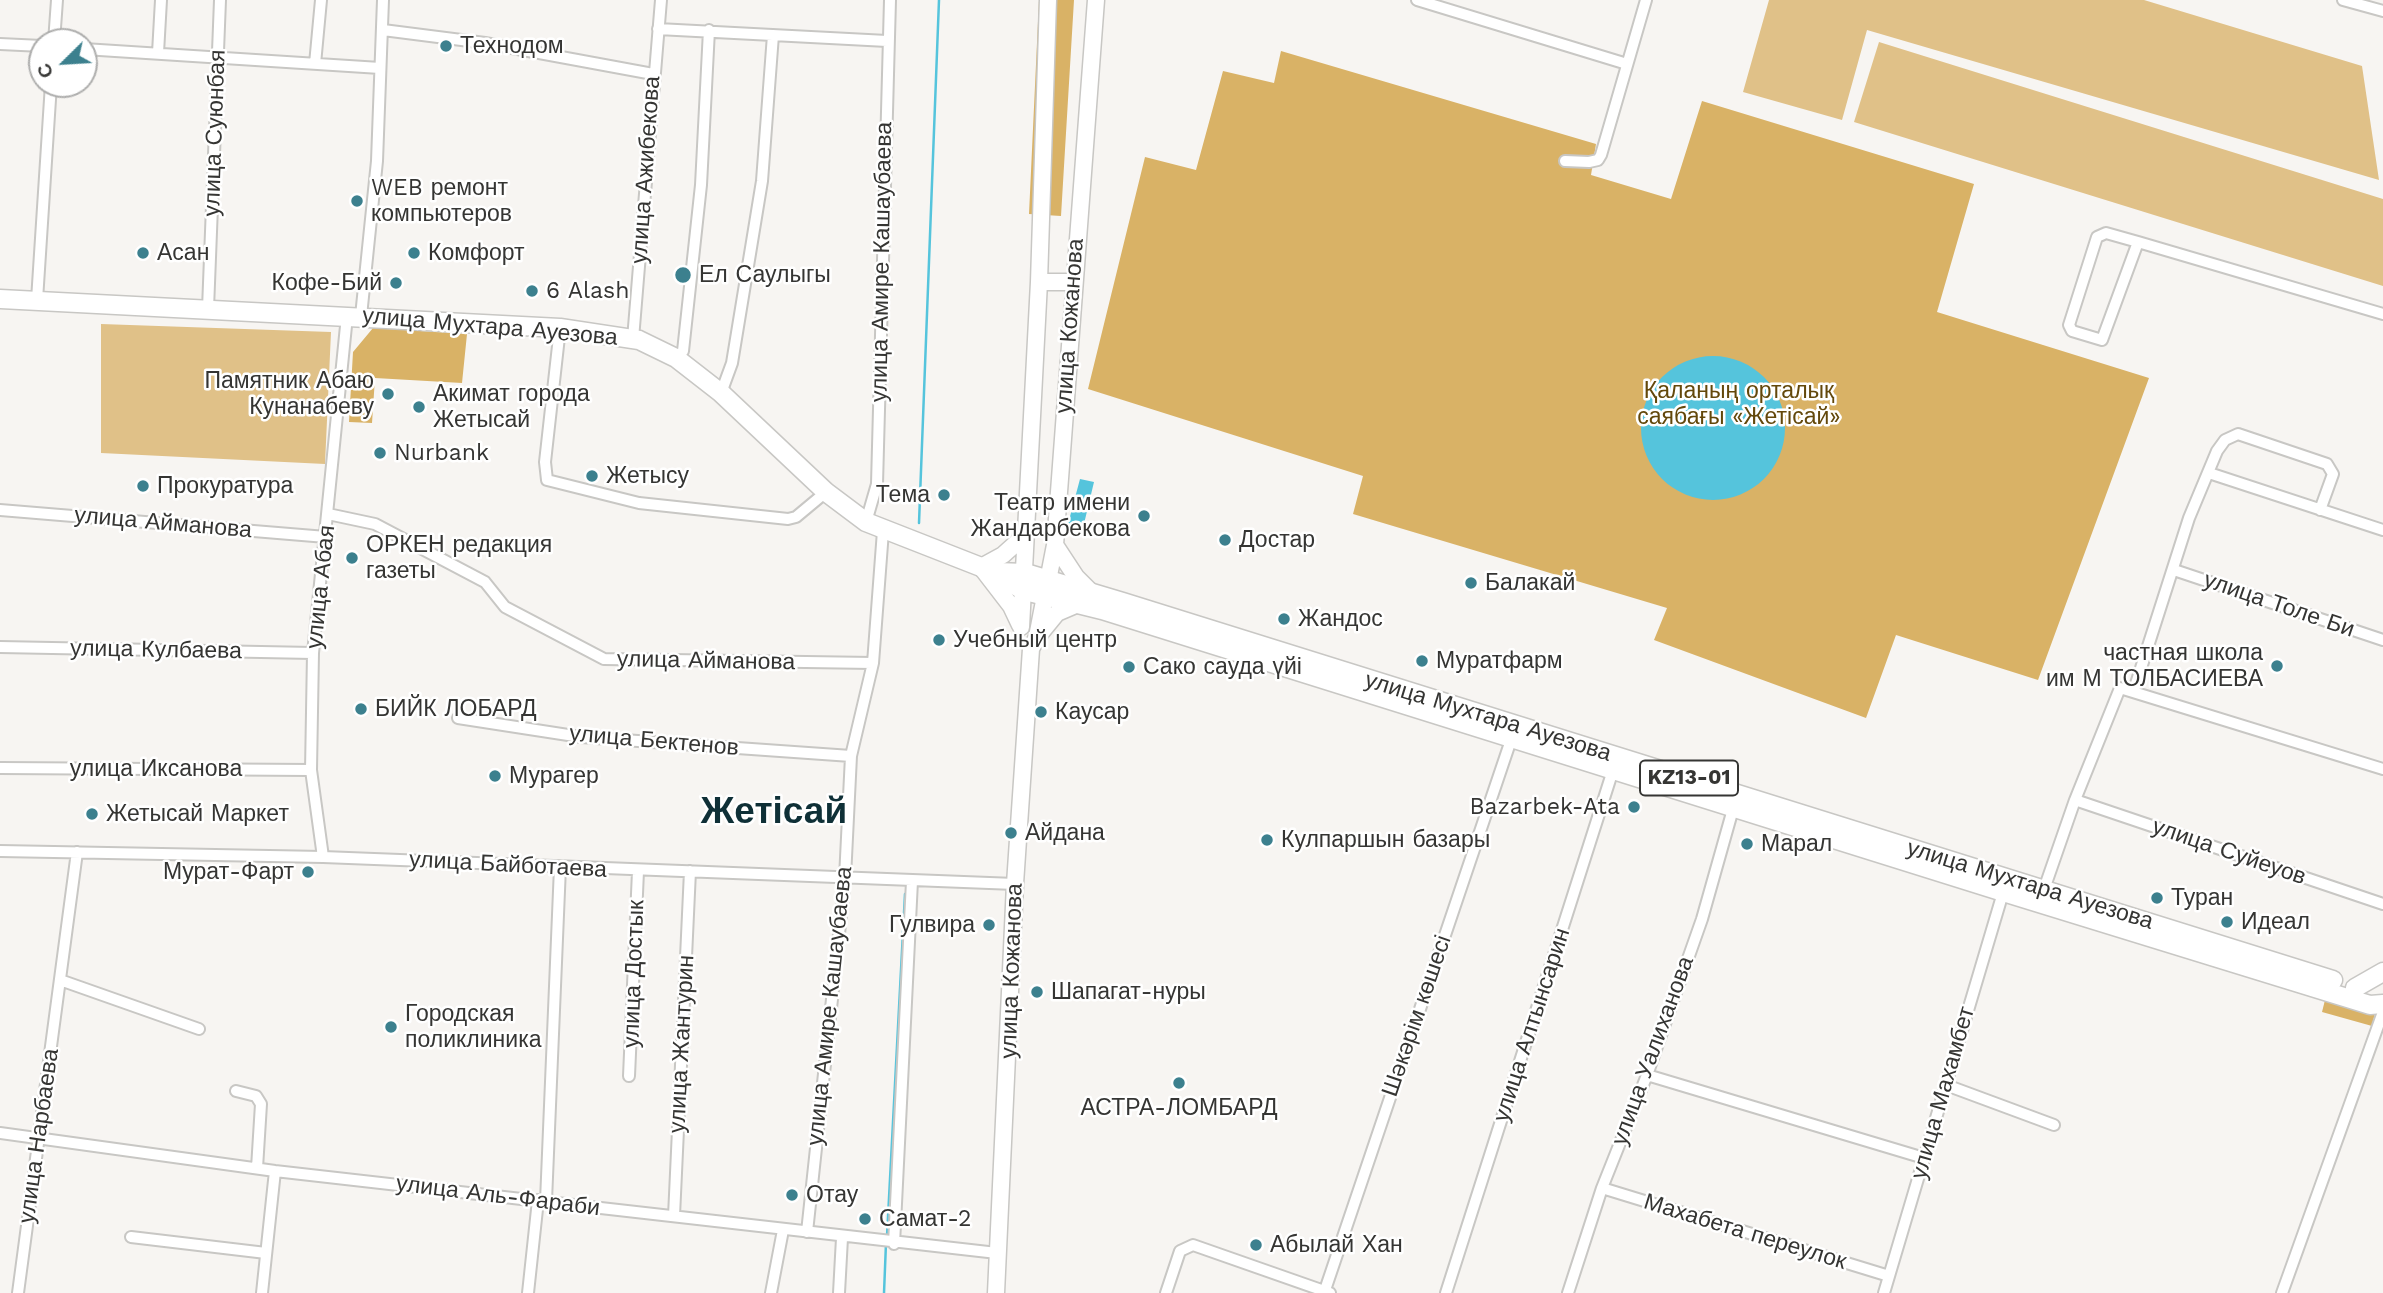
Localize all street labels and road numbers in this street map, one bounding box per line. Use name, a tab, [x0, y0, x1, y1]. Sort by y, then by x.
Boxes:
street label: улица Суюнбая	[198, 49, 232, 217]
street label: улица Ажибекова	[626, 75, 666, 265]
street label: улица Амире Кашаубаева	[866, 122, 898, 402]
street label: улица Кожанова	[1050, 238, 1090, 414]
street label: улица Мухтара Ауезова	[361, 302, 619, 352]
street label: улица Айманова	[73, 501, 253, 545]
street label: улица Абая	[301, 524, 341, 650]
street label: улица Толе Би	[2200, 566, 2358, 644]
street label: улица Кулбаева	[70, 635, 242, 665]
street label: улица Айманова	[617, 646, 795, 676]
street label: улица Мухтара Ауезова	[1361, 666, 1615, 768]
street label: улица Бектенов	[568, 720, 740, 762]
street label: улица Иксанова	[70, 755, 242, 783]
road number: KZ13-01	[1640, 760, 1738, 796]
street label: улица Суйеуов	[2148, 813, 2310, 891]
street label: улица Мухтара Ауезова	[1903, 834, 2157, 936]
street label: улица Байботаева	[408, 846, 608, 884]
street label: улица Амире Кашаубаева	[802, 865, 858, 1147]
street label: улица Кожанова	[995, 883, 1029, 1059]
street label: улица Достык	[618, 899, 650, 1049]
street label: улица Алтынсарин	[1488, 925, 1576, 1125]
street label: Шәкәрім көшесі	[1376, 932, 1458, 1100]
street label: улица Уалиханова	[1606, 953, 1700, 1149]
street label: улица Жантурин	[664, 954, 700, 1134]
street label: улица Махамбет	[1905, 1003, 1981, 1183]
street label: улица Нарбаева	[13, 1047, 65, 1225]
street label: улица Аль-Фараби	[394, 1170, 602, 1222]
street label: Махабета переулок	[1640, 1188, 1850, 1276]

